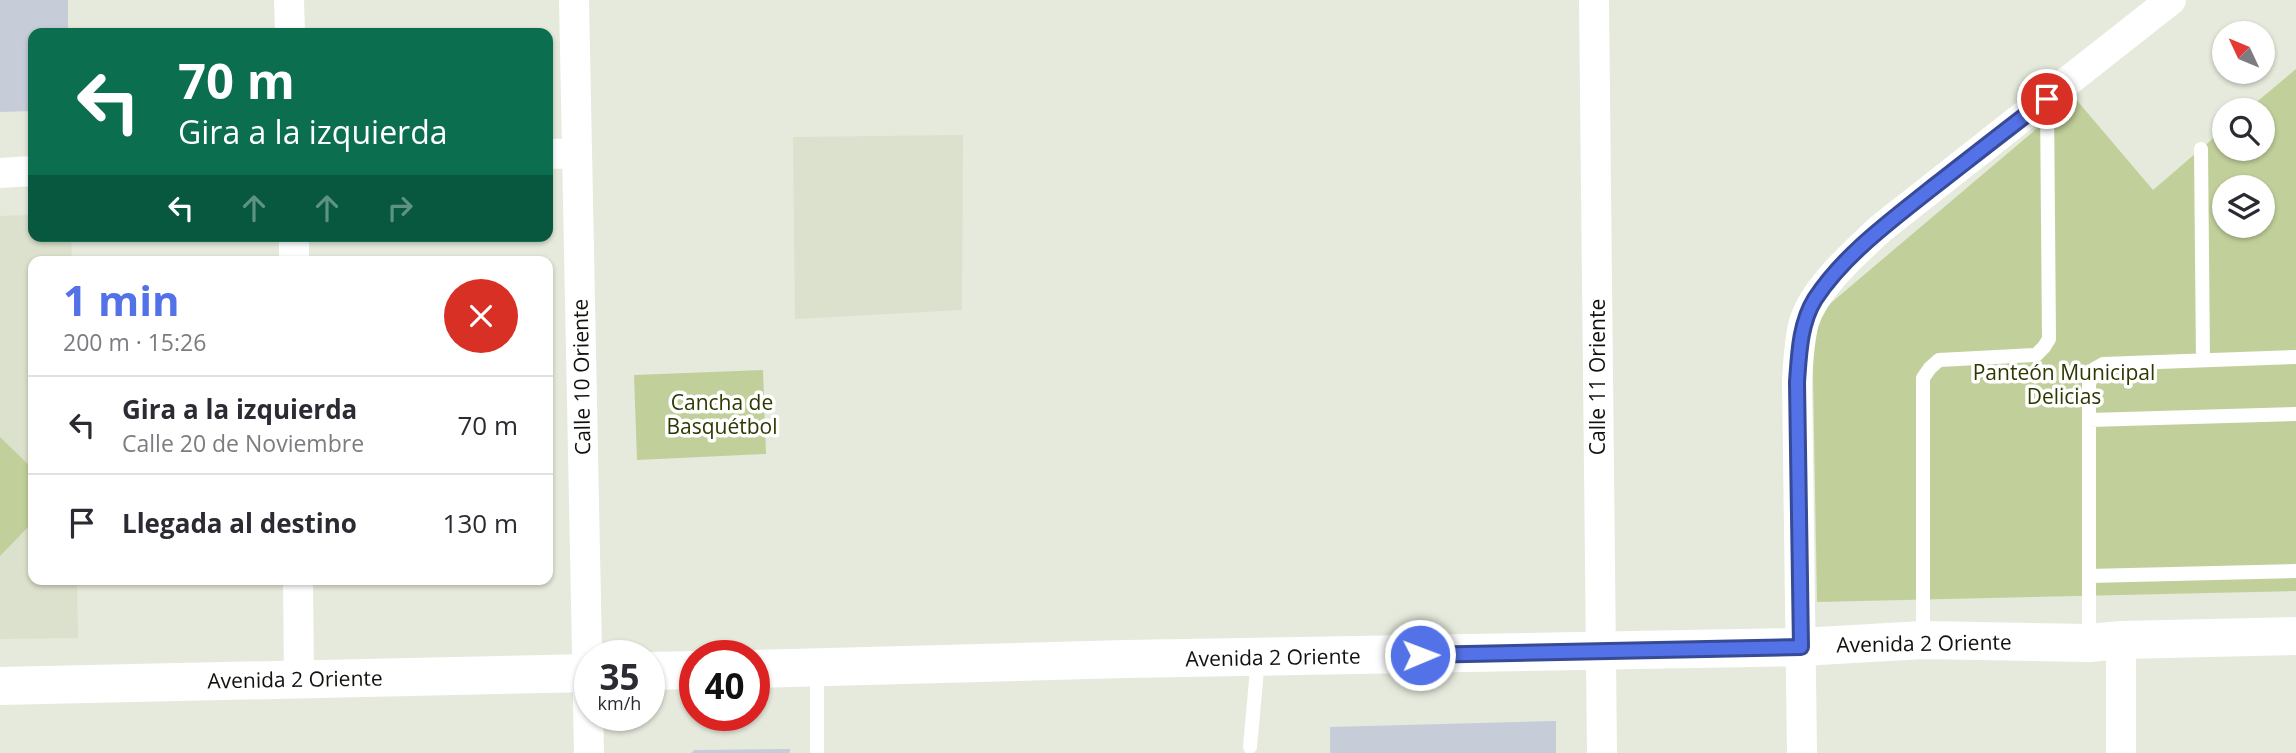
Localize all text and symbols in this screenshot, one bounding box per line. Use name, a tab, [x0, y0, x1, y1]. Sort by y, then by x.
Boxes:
north arrow	[2212, 21, 2275, 84]
map controls	[2212, 21, 2275, 238]
text: 70 m	[178, 47, 295, 113]
icon: left	[63, 56, 154, 147]
pin	[2017, 69, 2077, 129]
icon: arrive	[2028, 80, 2066, 118]
button: search	[2212, 98, 2275, 161]
text: Gira a la izquierda	[178, 110, 448, 153]
button: layers	[2212, 175, 2275, 238]
icon: left	[162, 189, 200, 227]
icon: ahead	[235, 189, 273, 227]
icon: ahead	[308, 189, 346, 227]
icon: right	[381, 189, 419, 227]
text: 1 min	[63, 271, 180, 328]
button: close	[444, 279, 518, 353]
street label: Calle 10 Oriente	[566, 299, 596, 455]
street label: Calle 11 Oriente	[1583, 299, 1611, 455]
text: 200 m · 15:26	[63, 326, 206, 358]
park label: Panteón Municipal Delicias	[1973, 358, 2155, 410]
park label: Cancha de Basquétbol	[666, 388, 778, 440]
text: Gira a la izquierda	[122, 391, 357, 427]
icon: left	[63, 406, 101, 444]
text: 70 m	[457, 407, 518, 443]
text: Calle 20 de Noviembre	[122, 427, 364, 459]
icon: arrive	[63, 504, 101, 542]
text: Llegada al destino	[122, 505, 357, 541]
text: 130 m	[443, 505, 518, 541]
position arrow	[1383, 618, 1457, 692]
street label: Avenida 2 Oriente	[1836, 627, 2012, 659]
speed limit sign: 40	[679, 640, 770, 731]
street label: Avenida 2 Oriente	[1185, 641, 1361, 673]
text: 35	[599, 653, 640, 700]
street label: Avenida 2 Oriente	[207, 663, 383, 695]
text: km/h	[598, 691, 641, 715]

